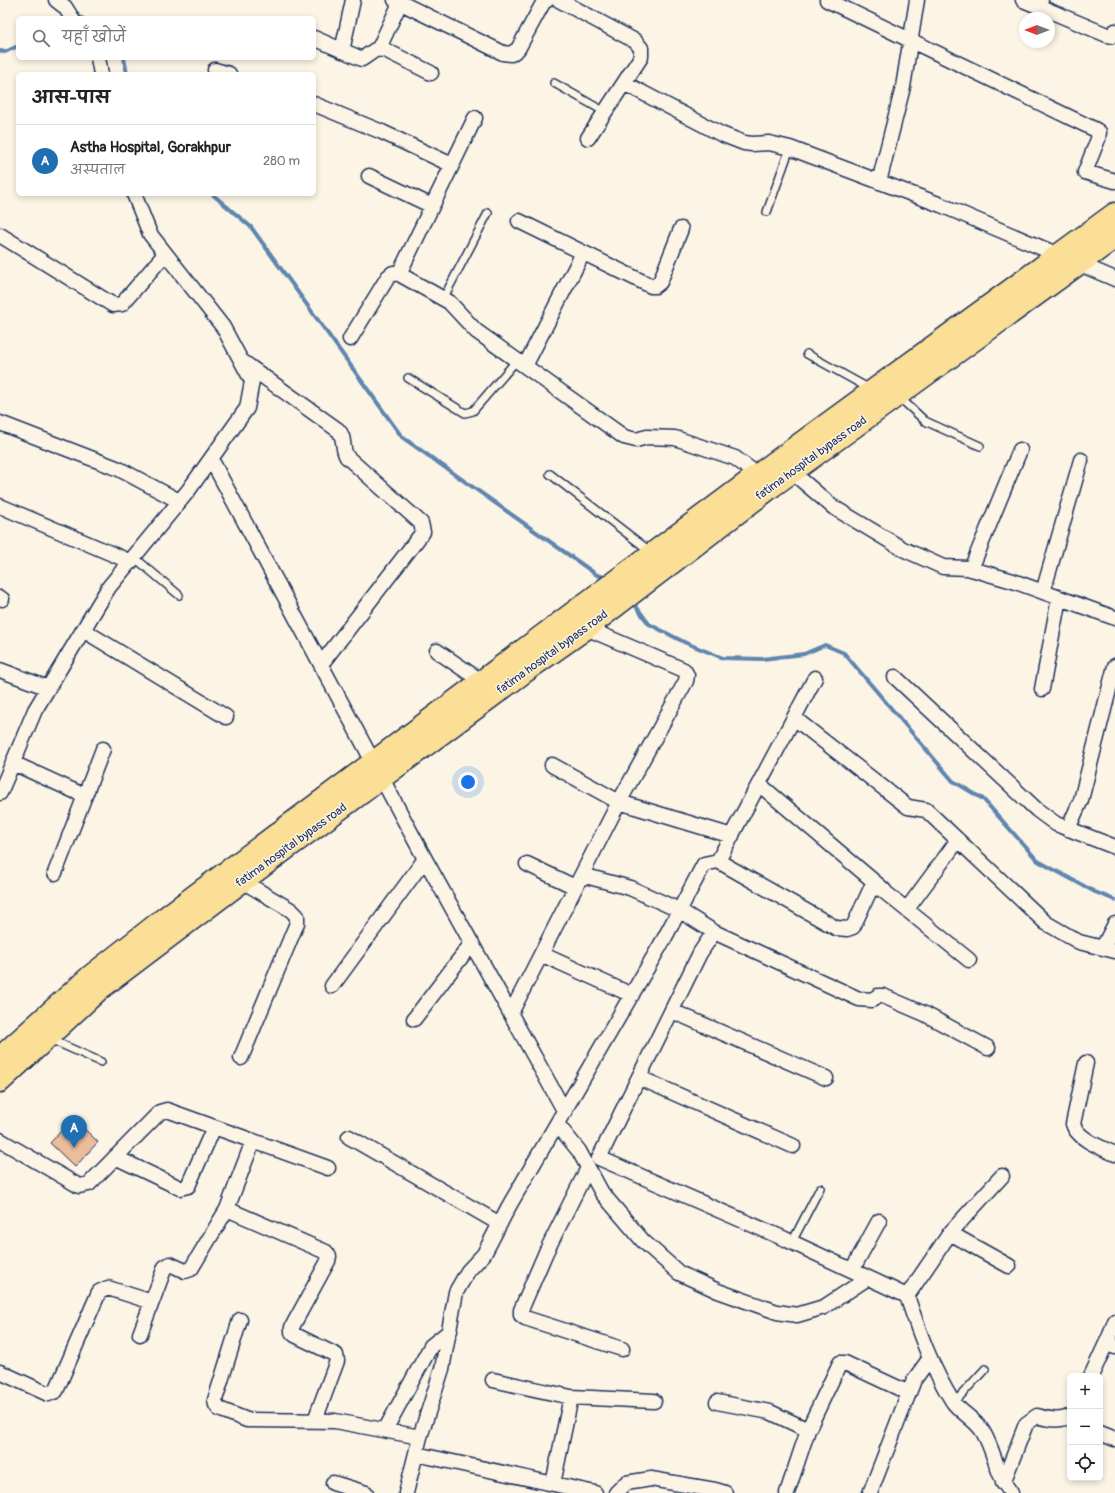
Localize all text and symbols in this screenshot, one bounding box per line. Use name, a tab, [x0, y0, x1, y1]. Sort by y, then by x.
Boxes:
north arrow	[1019, 12, 1055, 48]
search box	[16, 16, 316, 60]
icon: search	[30, 27, 52, 49]
text: यहाँ खोजें	[62, 28, 126, 47]
text: आस-पास	[32, 87, 110, 108]
text: Astha Hospital, Gorakhpur	[70, 138, 231, 157]
text: A	[41, 153, 49, 169]
text: 280 m	[263, 153, 300, 169]
text: अस्पताल	[70, 162, 125, 178]
street label: fatima hospital bypass road	[753, 413, 870, 504]
street label: fatima hospital bypass road	[494, 607, 611, 698]
your location	[458, 772, 478, 792]
street label: fatima hospital bypass road	[233, 800, 350, 891]
pin: A	[61, 1115, 87, 1148]
map controls	[1067, 1373, 1103, 1481]
button: +	[1067, 1373, 1103, 1409]
button: −	[1067, 1409, 1103, 1445]
button: locate	[1067, 1445, 1103, 1481]

